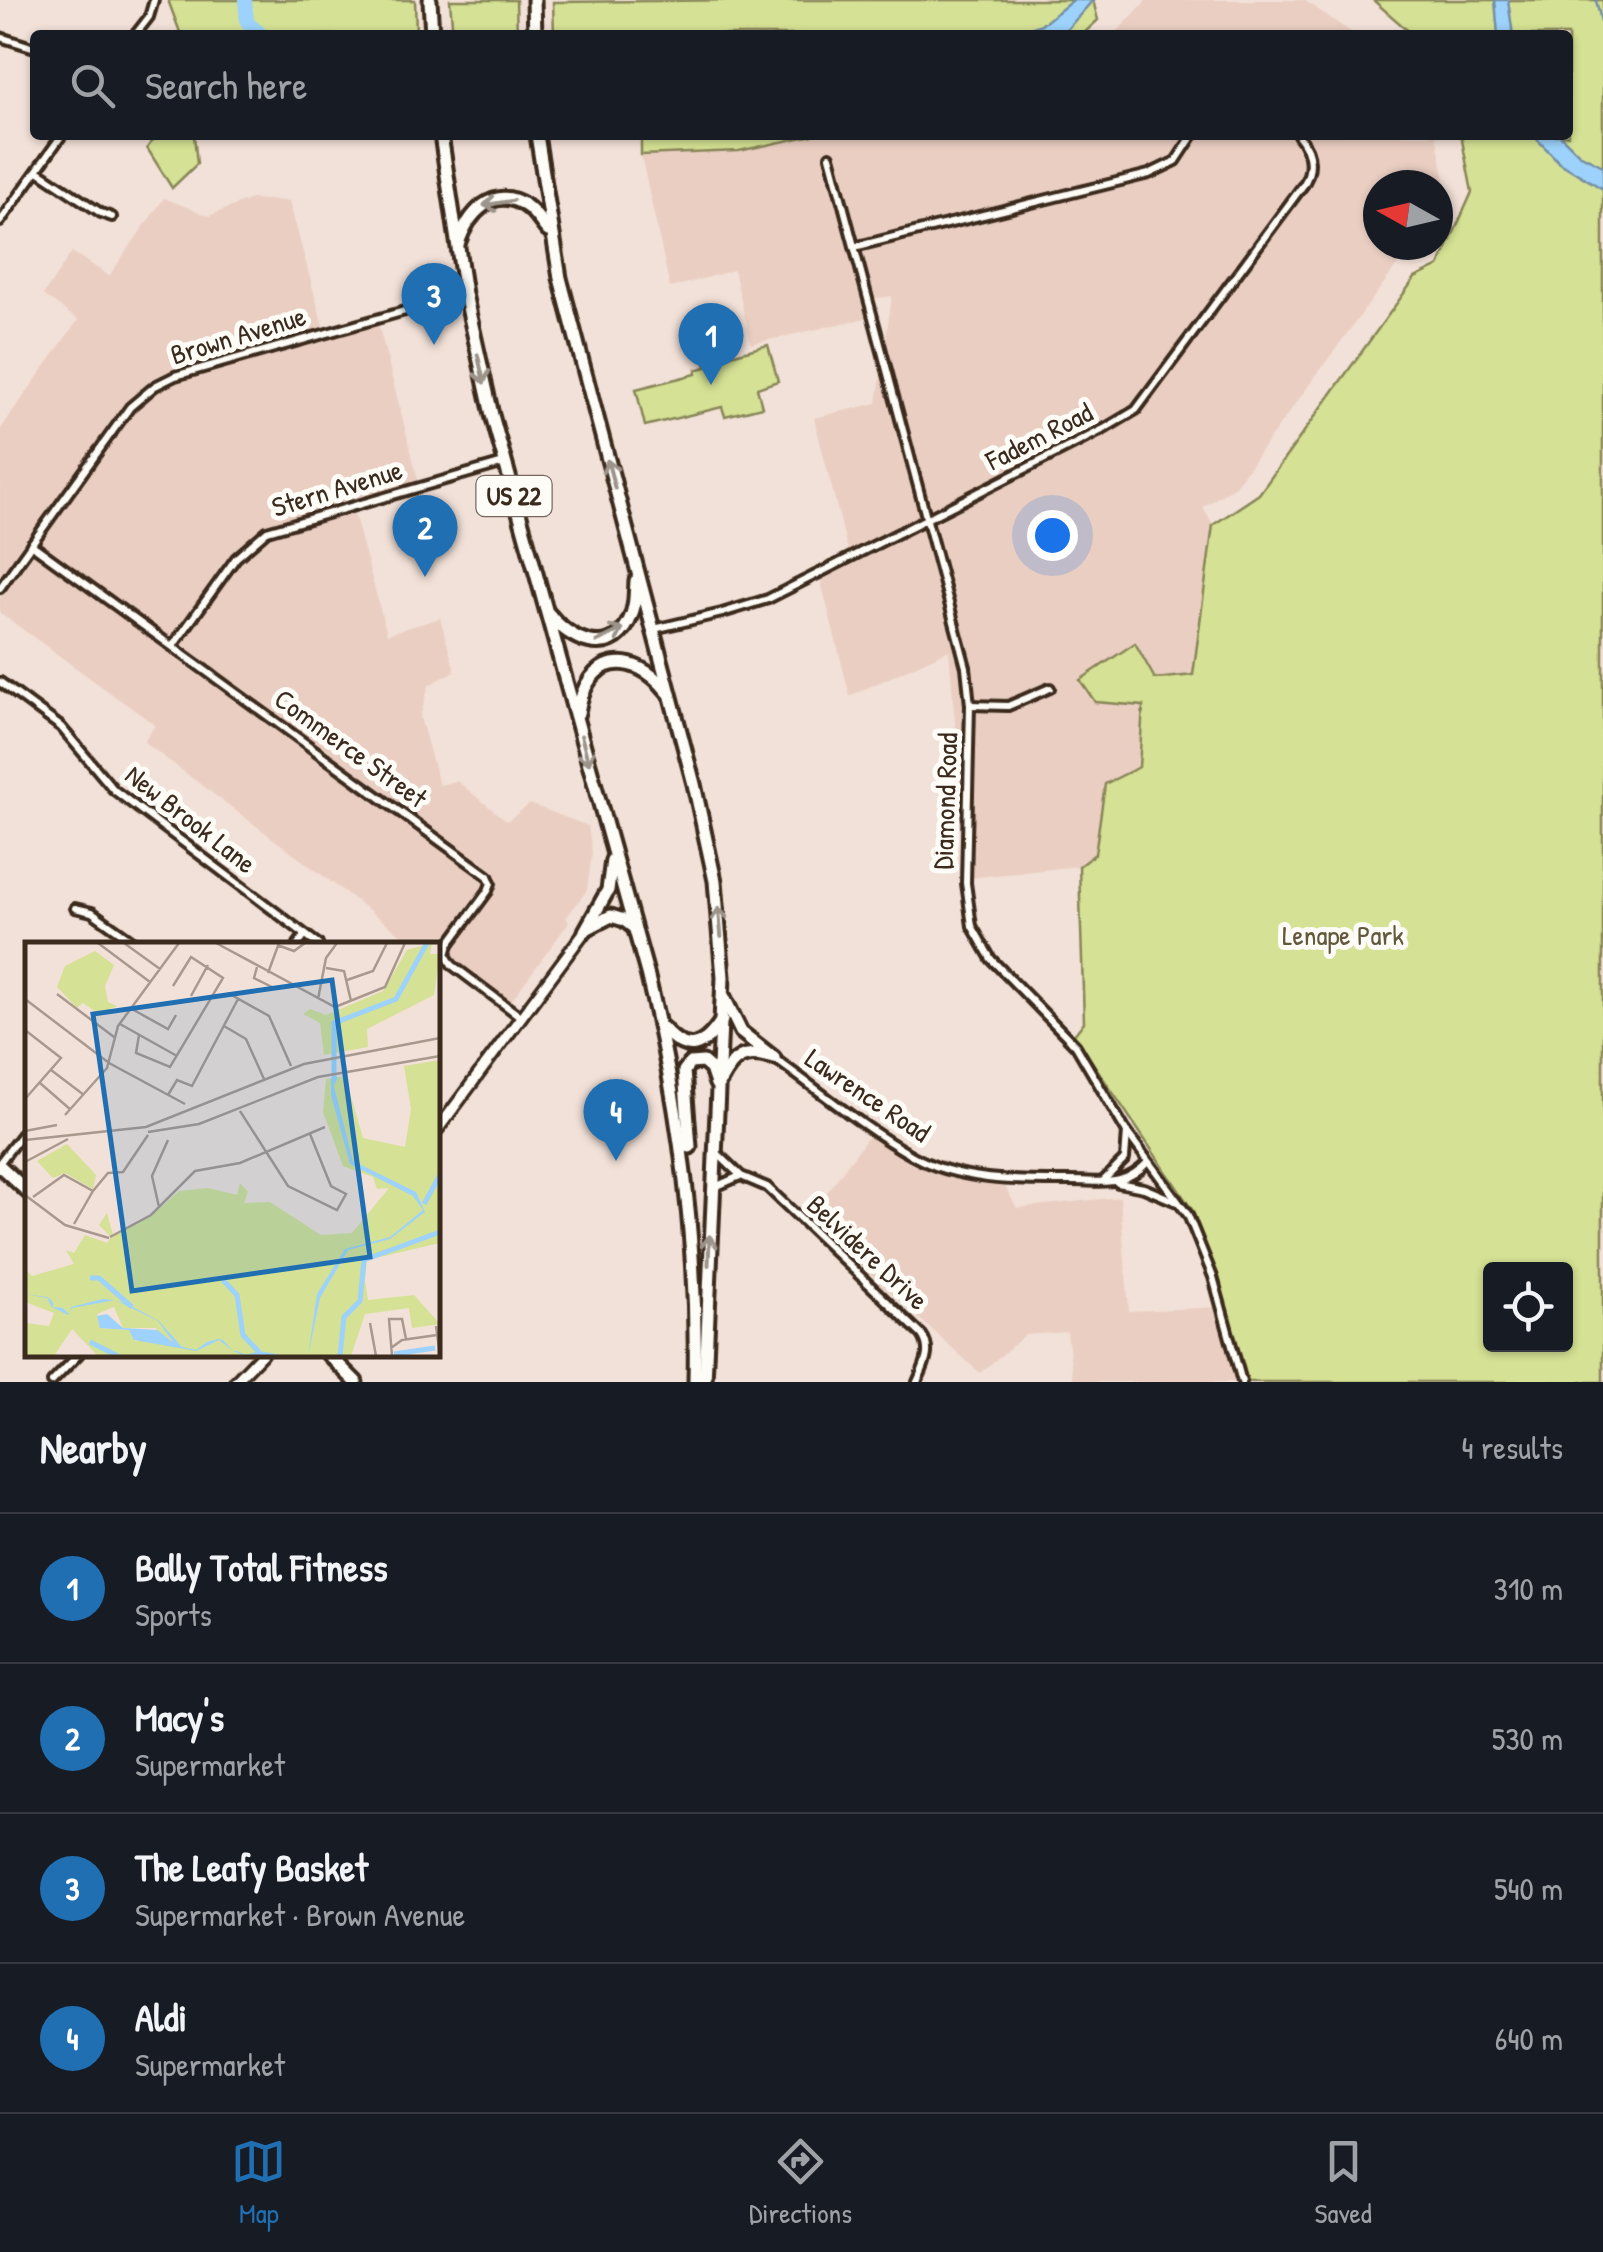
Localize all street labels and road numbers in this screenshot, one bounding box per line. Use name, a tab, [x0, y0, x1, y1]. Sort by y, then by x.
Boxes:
street label: Brown Avenue	[166, 296, 310, 374]
street label: Fadem Road	[978, 393, 1099, 479]
street label: Stern Avenue	[267, 450, 407, 526]
road number: US 22	[476, 476, 552, 516]
street label: Commerce Street	[267, 680, 435, 817]
street label: Diamond Road	[924, 732, 966, 870]
street label: New Brook Lane	[118, 756, 264, 882]
street label: Lawrence Road	[798, 1039, 938, 1151]
street label: Belvidere Drive	[799, 1186, 937, 1318]

